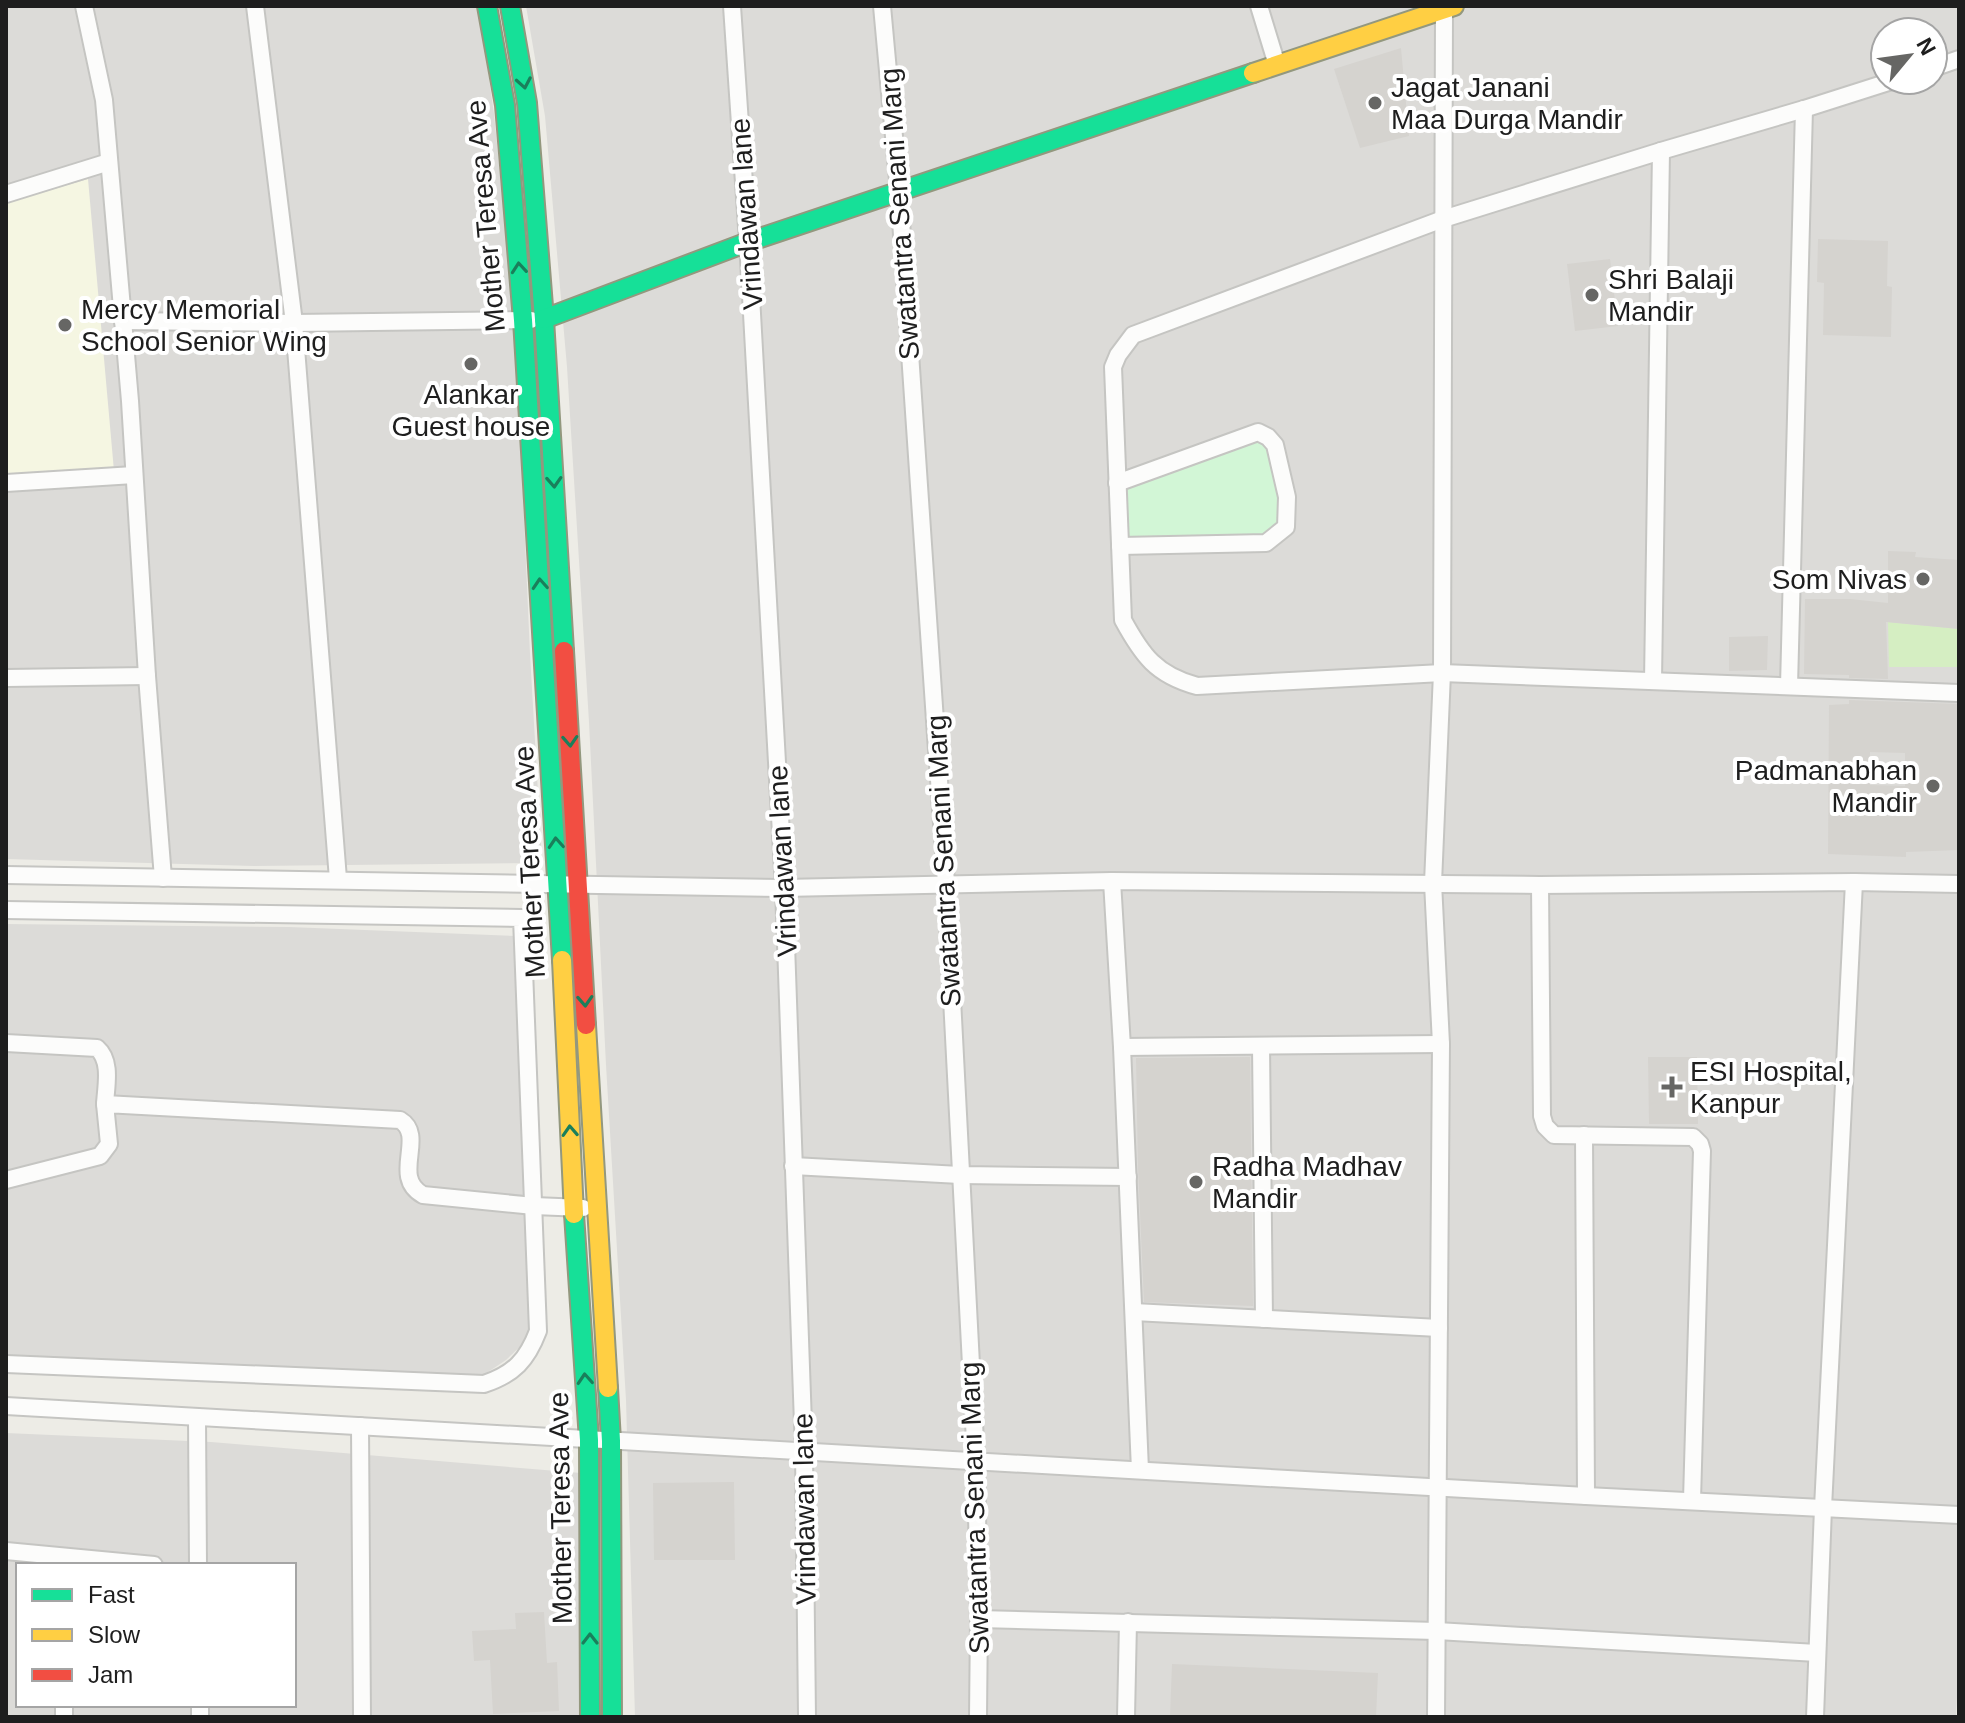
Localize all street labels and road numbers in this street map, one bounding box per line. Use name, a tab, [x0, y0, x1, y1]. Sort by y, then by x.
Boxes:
street label: Swatantra Senani Marg	[874, 67, 925, 361]
street label: Mother Teresa Ave	[460, 99, 511, 333]
street label: Vrindawan lane	[724, 117, 769, 311]
street label: Swatantra Senani Marg	[920, 714, 967, 1008]
street label: Mother Teresa Ave	[508, 745, 551, 979]
street label: Vrindawan lane	[762, 764, 803, 958]
street label: Swatantra Senani Marg	[954, 1361, 995, 1655]
street label: Mother Teresa Ave	[543, 1392, 578, 1624]
street label: Vrindawan lane	[787, 1413, 822, 1605]

